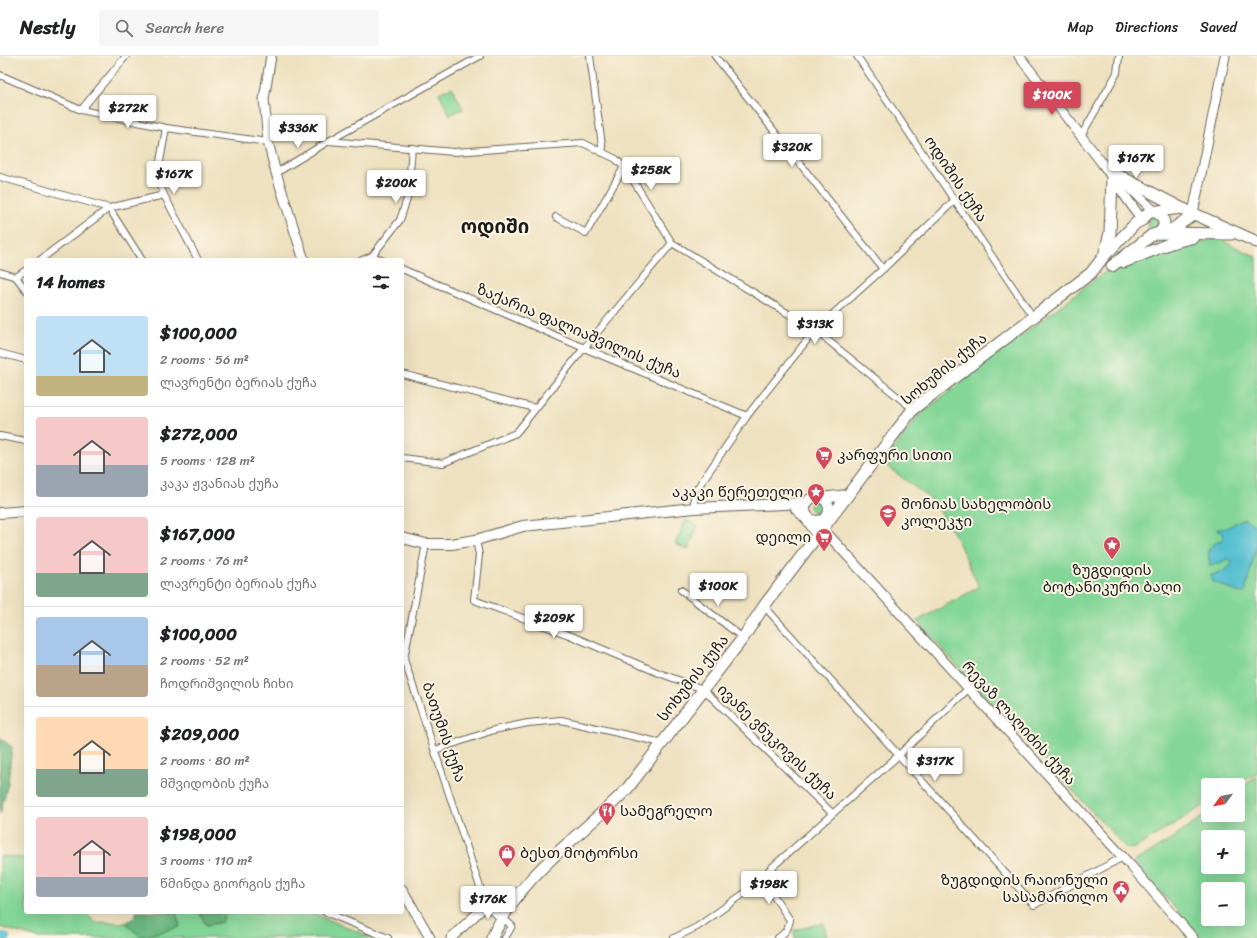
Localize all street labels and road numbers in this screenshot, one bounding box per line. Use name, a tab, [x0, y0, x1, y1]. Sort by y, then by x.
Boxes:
street label: ოდიშის ქუჩა	[917, 130, 995, 228]
street label: ზაქარია ფალიაშვილის ქუჩა	[473, 276, 685, 386]
street label: სოხუმის ქუჩა	[895, 326, 993, 412]
street label: სოხუმის ქუჩა	[650, 629, 736, 727]
street label: რევაზ ლაღიძის ქუჩა	[955, 654, 1083, 792]
street label: ბათუმის ქუჩა	[415, 678, 473, 786]
street label: ივანე ვნუკოვის ქუჩა	[711, 678, 843, 806]

